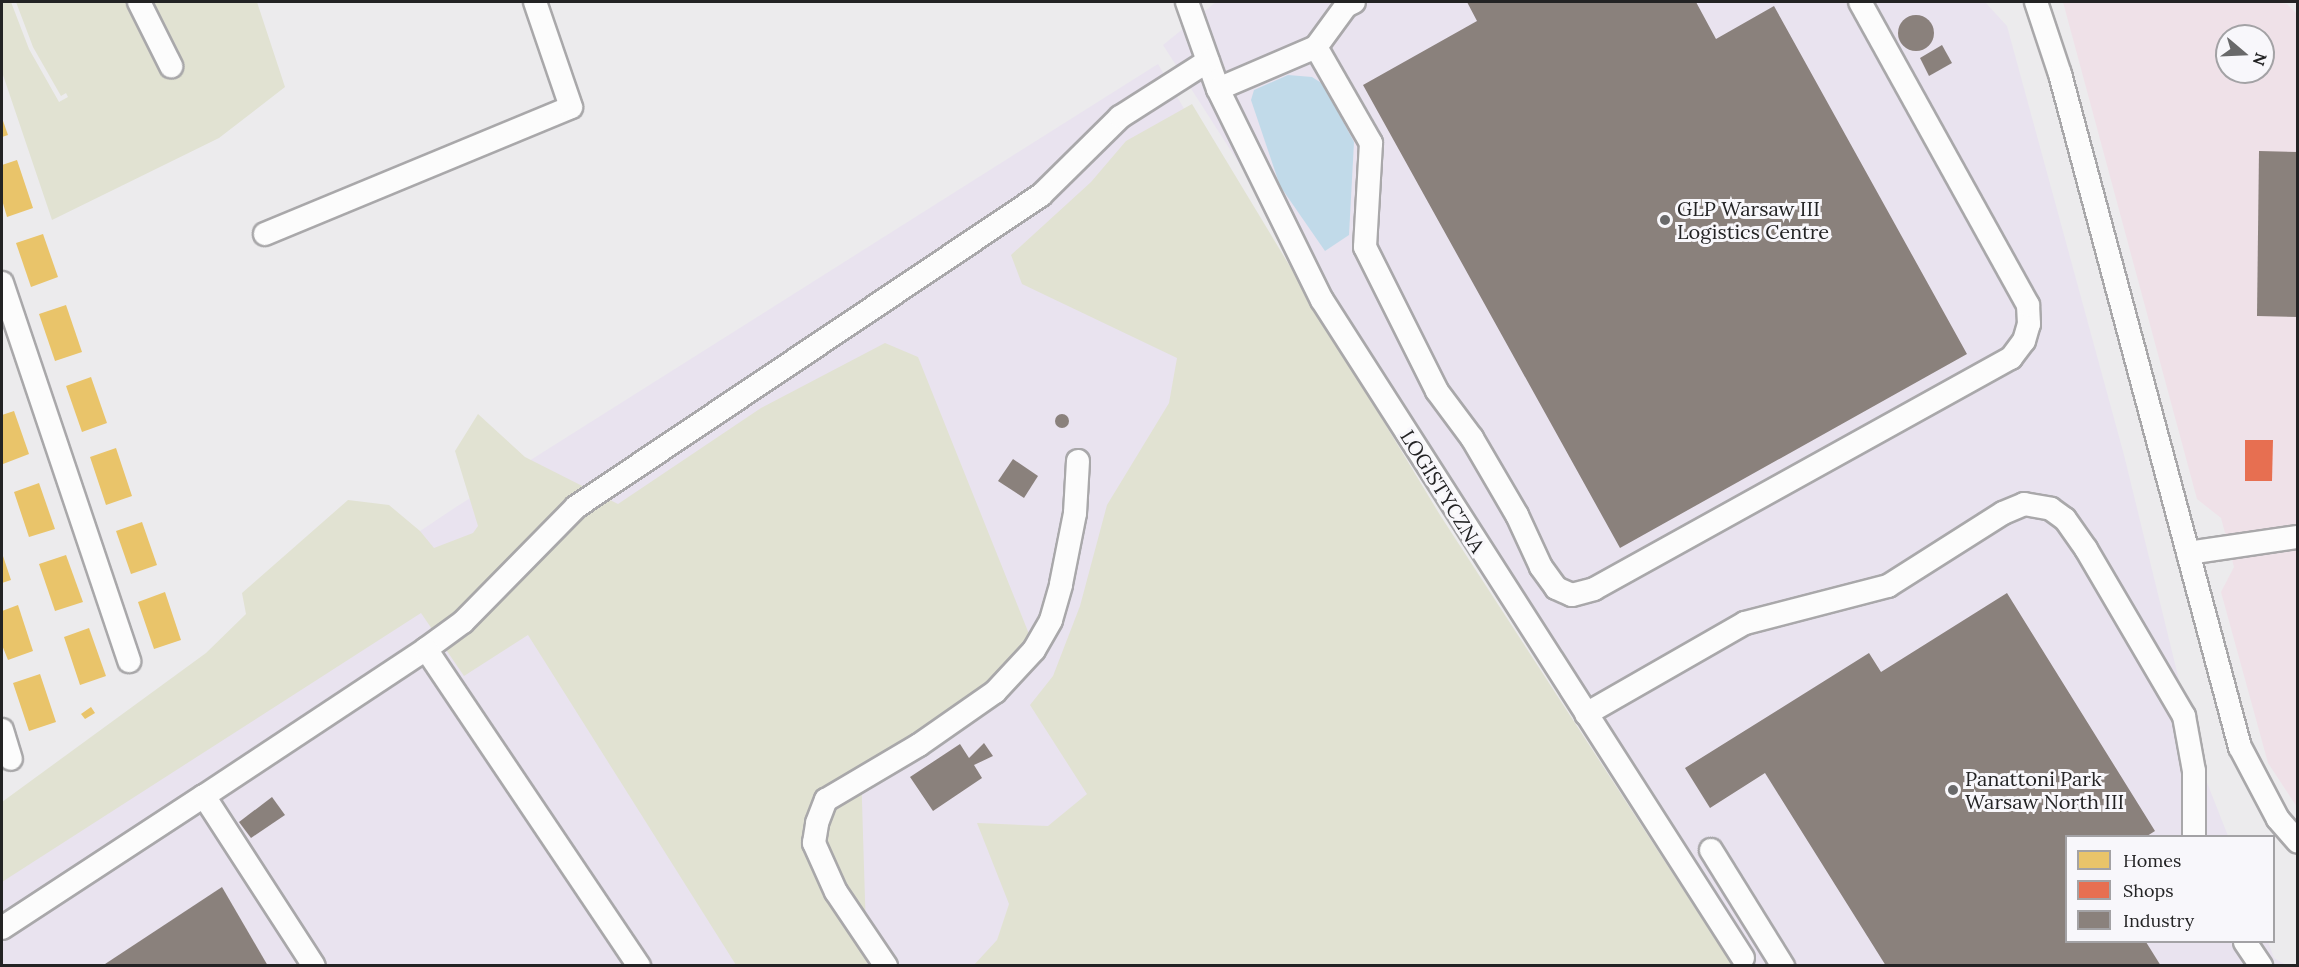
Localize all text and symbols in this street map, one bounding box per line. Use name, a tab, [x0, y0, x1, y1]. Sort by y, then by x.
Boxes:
north arrow	[2215, 24, 2275, 84]
text: N	[2249, 50, 2272, 68]
place label: GLP Warsaw III Logistics Centre	[1677, 196, 1829, 243]
marker: GLP Warsaw III Logistics Centre	[1658, 213, 1672, 227]
street label: LOGISTYCZNA	[1396, 425, 1490, 557]
place label: Panattoni Park Warsaw North III	[1965, 766, 2124, 813]
marker: Panattoni Park Warsaw North III	[1946, 783, 1960, 797]
legend	[2065, 835, 2275, 943]
text: Homes	[2123, 849, 2181, 872]
text: Shops	[2123, 879, 2174, 902]
text: Industry	[2123, 909, 2194, 932]

